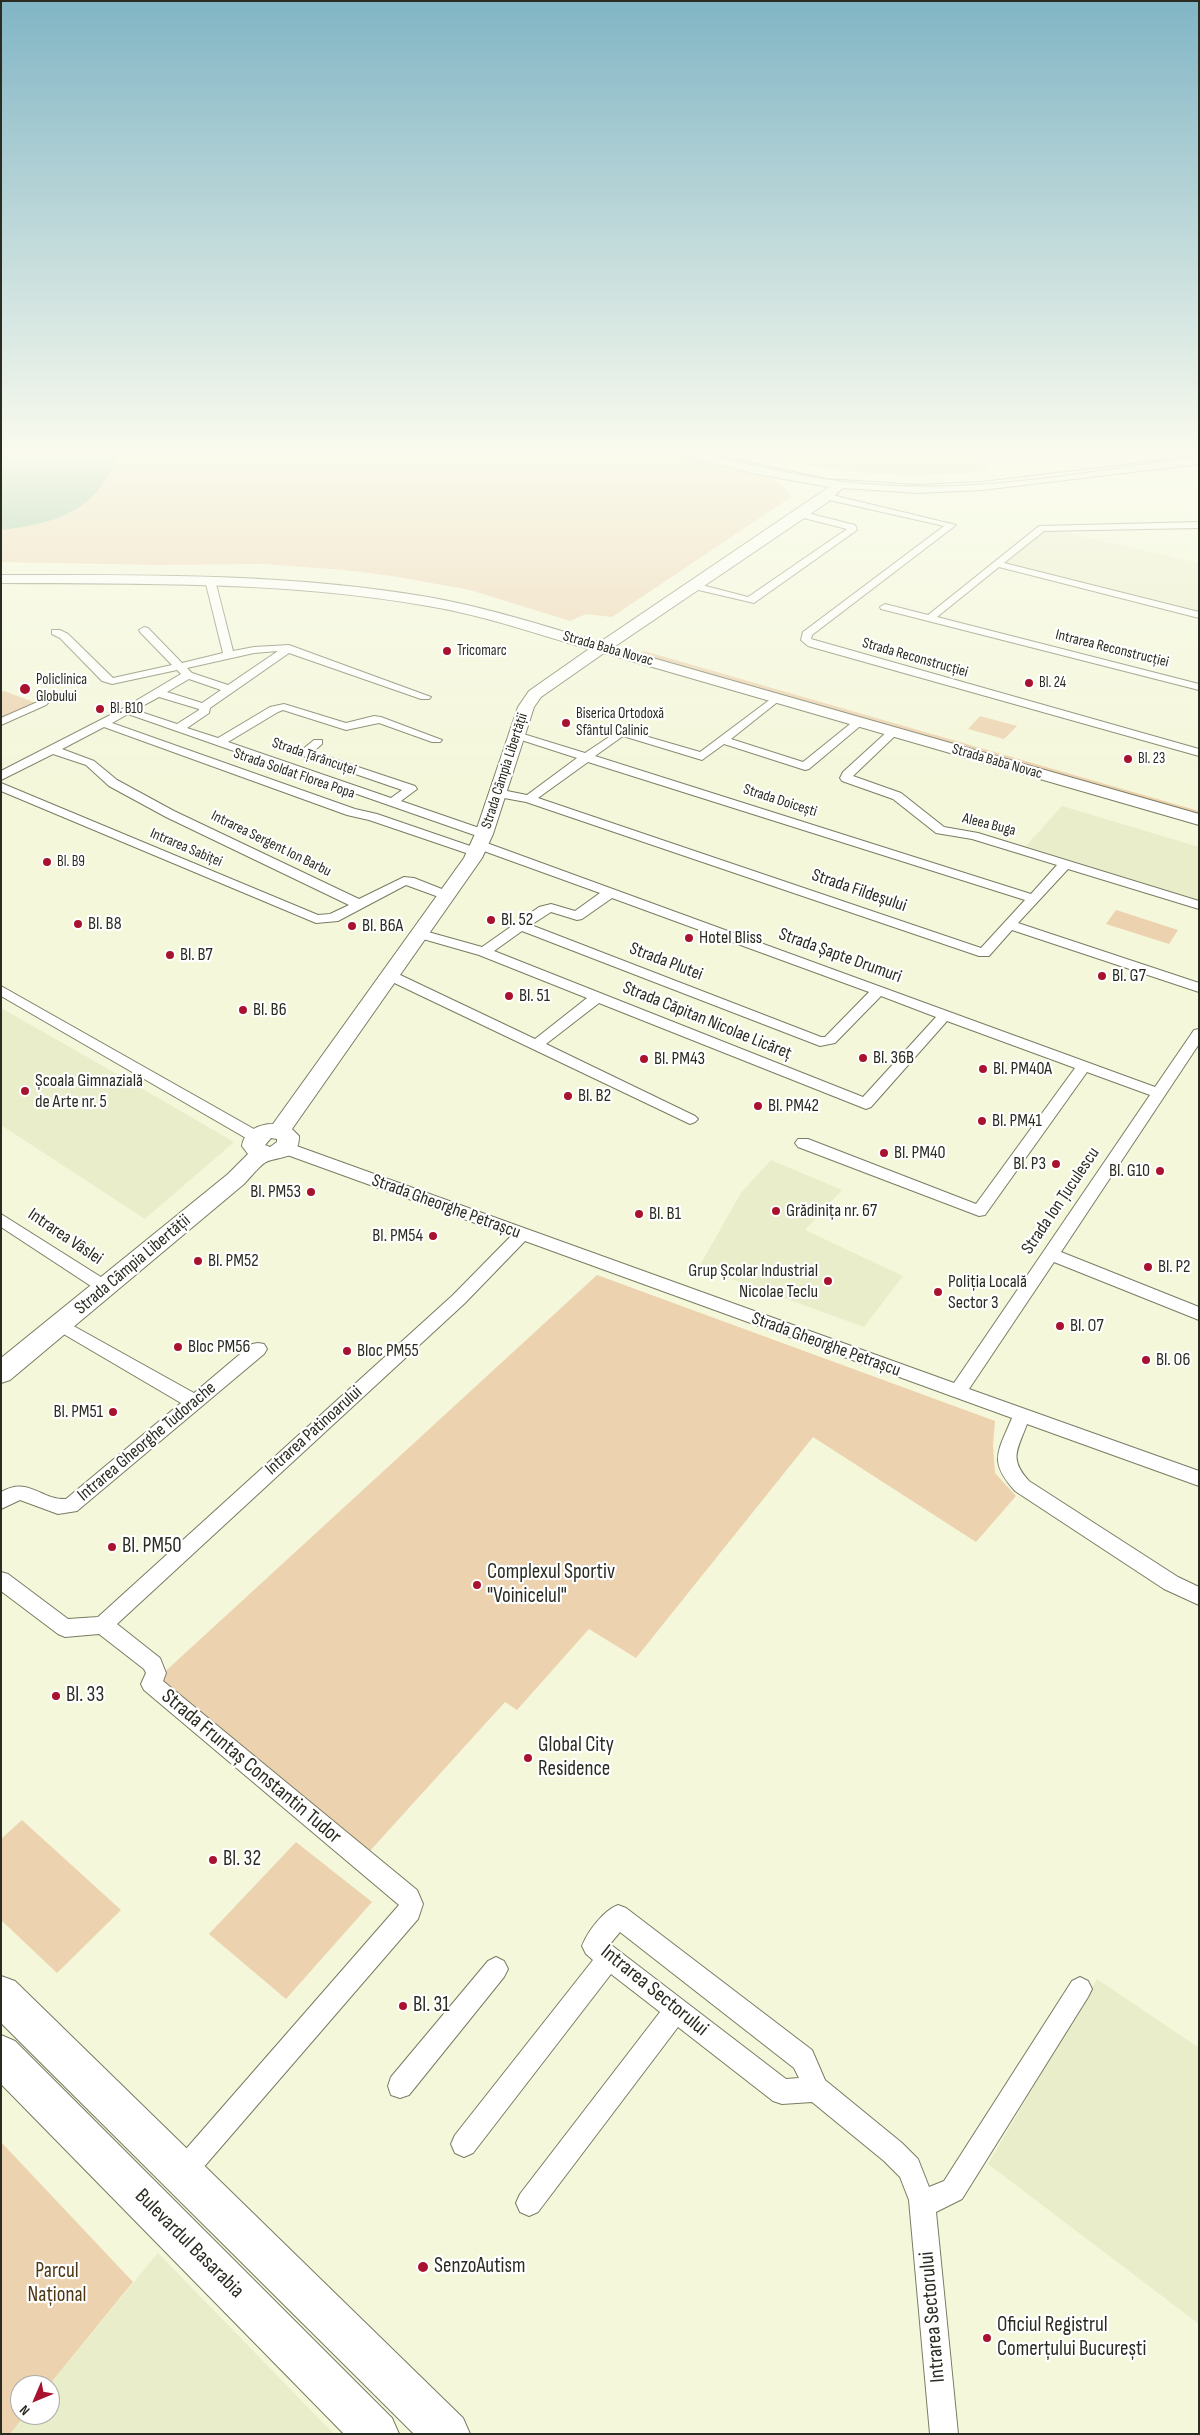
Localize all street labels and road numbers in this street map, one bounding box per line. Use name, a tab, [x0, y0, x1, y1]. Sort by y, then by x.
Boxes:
street label: Intrarea Reconstrucției	[1053, 626, 1171, 672]
street label: Strada Baba Novac	[561, 628, 655, 670]
street label: Strada Reconstrucției	[860, 634, 970, 682]
street label: Strada Câmpia Libertății	[478, 711, 532, 831]
street label: Strada Țărăncuței	[270, 734, 358, 780]
street label: Strada Baba Novac	[950, 741, 1044, 783]
street label: Strada Soldat Florea Popa	[231, 745, 357, 803]
street label: Strada Doicești	[741, 781, 819, 821]
street label: Intrarea Sergent Ion Barbu	[208, 807, 334, 881]
street label: Aleea Buga	[961, 810, 1017, 840]
street label: Intrarea Sabiței	[147, 825, 225, 871]
street label: Strada Fildeșului	[809, 865, 909, 917]
street label: Strada Șapte Drumuri	[776, 924, 904, 988]
street label: Strada Plutei	[626, 938, 706, 986]
street label: Strada Căpitan Nicolae Licăreț	[619, 977, 795, 1065]
street label: Strada Ion Țuculescu	[1017, 1144, 1105, 1258]
street label: Strada Gheorghe Petrașcu	[369, 1170, 523, 1244]
street label: Intrarea Vâslei	[24, 1204, 106, 1270]
street label: Strada Câmpia Libertății	[71, 1210, 195, 1320]
street label: Strada Gheorghe Petrașcu	[749, 1308, 903, 1382]
street label: Intrarea Gheorghe Tudorache	[73, 1378, 221, 1506]
street label: Intrarea Patinoarului	[261, 1382, 367, 1480]
street label: Strada Fruntaș Constantin Tudor	[156, 1684, 346, 1850]
street label: Intrarea Sectorului	[595, 1940, 713, 2042]
street label: Bulevardul Basarabia	[129, 2184, 249, 2304]
street label: Intrarea Sectorului	[915, 2251, 951, 2383]

